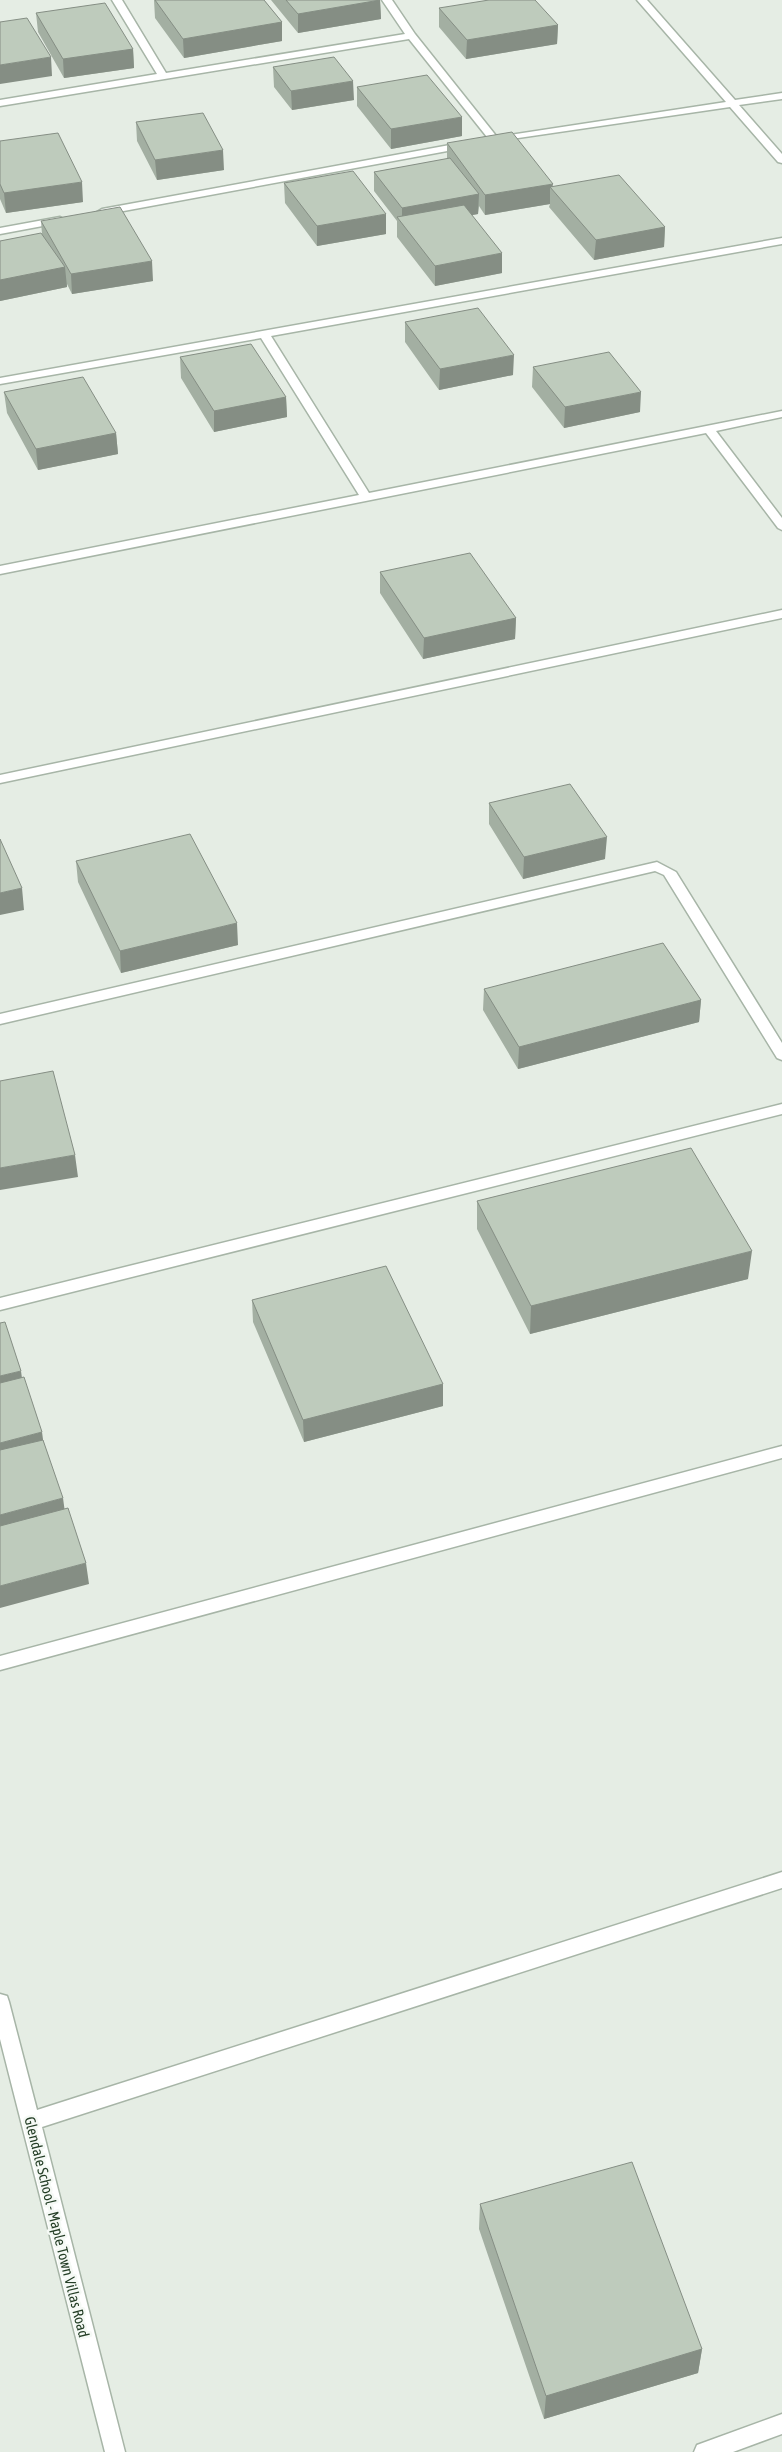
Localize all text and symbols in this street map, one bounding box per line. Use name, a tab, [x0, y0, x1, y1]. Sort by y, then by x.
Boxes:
street label: Glendale School - Maple Town Villas Road	[21, 2115, 93, 2339]

